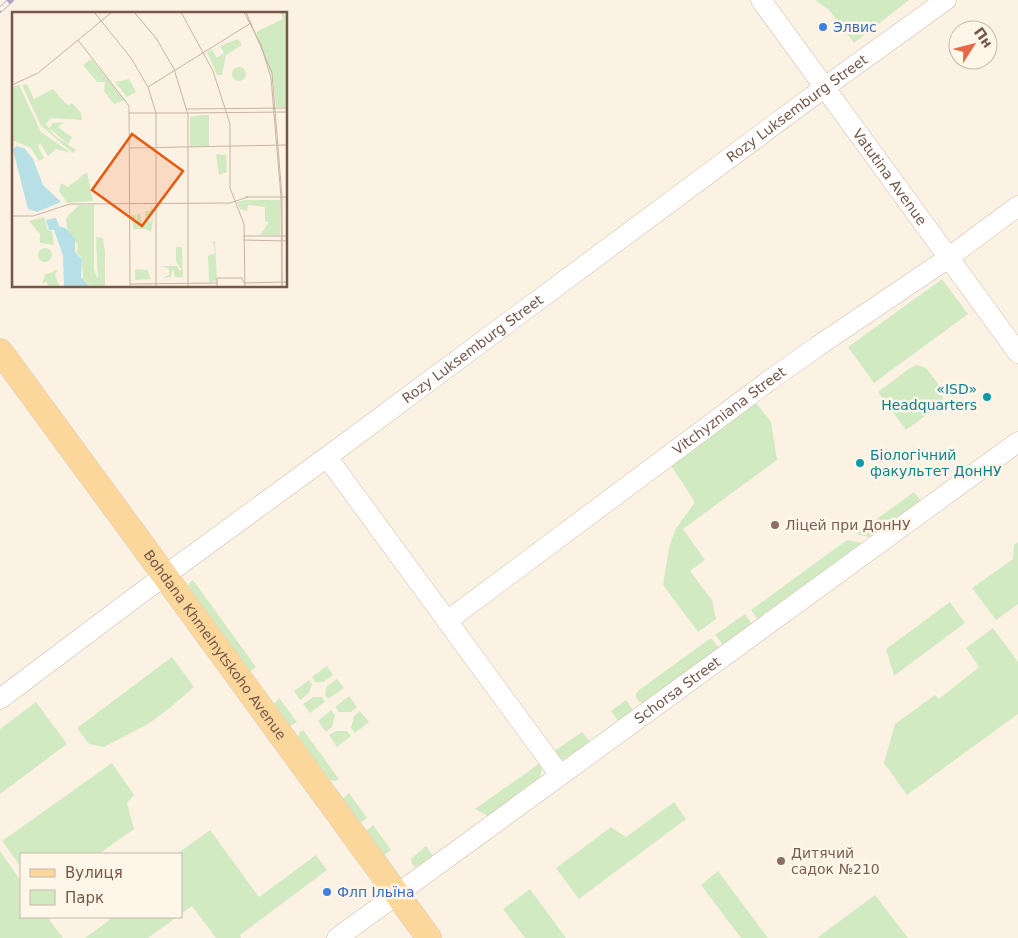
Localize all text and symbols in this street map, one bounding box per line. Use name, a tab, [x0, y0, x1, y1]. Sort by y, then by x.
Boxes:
inset map	[12, 12, 288, 288]
place label: Элвис	[833, 19, 877, 35]
north arrow	[948, 20, 998, 70]
marker: Элвис	[817, 21, 829, 33]
text: Пн	[971, 24, 996, 51]
street label: Rozy Luksemburg Street	[723, 51, 871, 165]
street label: Vatutina Avenue	[850, 126, 930, 228]
street label: Rozy Luksemburg Street	[399, 291, 546, 406]
street label: Vitchyzniana Street	[670, 363, 789, 458]
place label: «ISD» Headquarters	[881, 381, 977, 413]
marker: «ISD» Headquarters	[981, 391, 993, 403]
place label: Біологічний факультет ДонНУ	[870, 447, 1002, 479]
marker: Біологічний факультет ДонНУ	[854, 457, 866, 469]
place label: Ліцей при ДонНУ	[785, 517, 911, 533]
marker: Ліцей при ДонНУ	[769, 519, 781, 531]
street label: Bohdana Khmelnytskoho Avenue	[141, 547, 290, 743]
street label: Schorsa Street	[631, 653, 724, 727]
place label: Дитячий садок №210	[791, 845, 880, 877]
legend	[20, 853, 182, 918]
marker: Дитячий садок №210	[775, 855, 787, 867]
text: Вулиця	[65, 864, 123, 882]
place label: Флп Ільїна	[337, 884, 415, 900]
marker: Флп Ільїна	[321, 886, 333, 898]
text: Парк	[65, 889, 104, 907]

